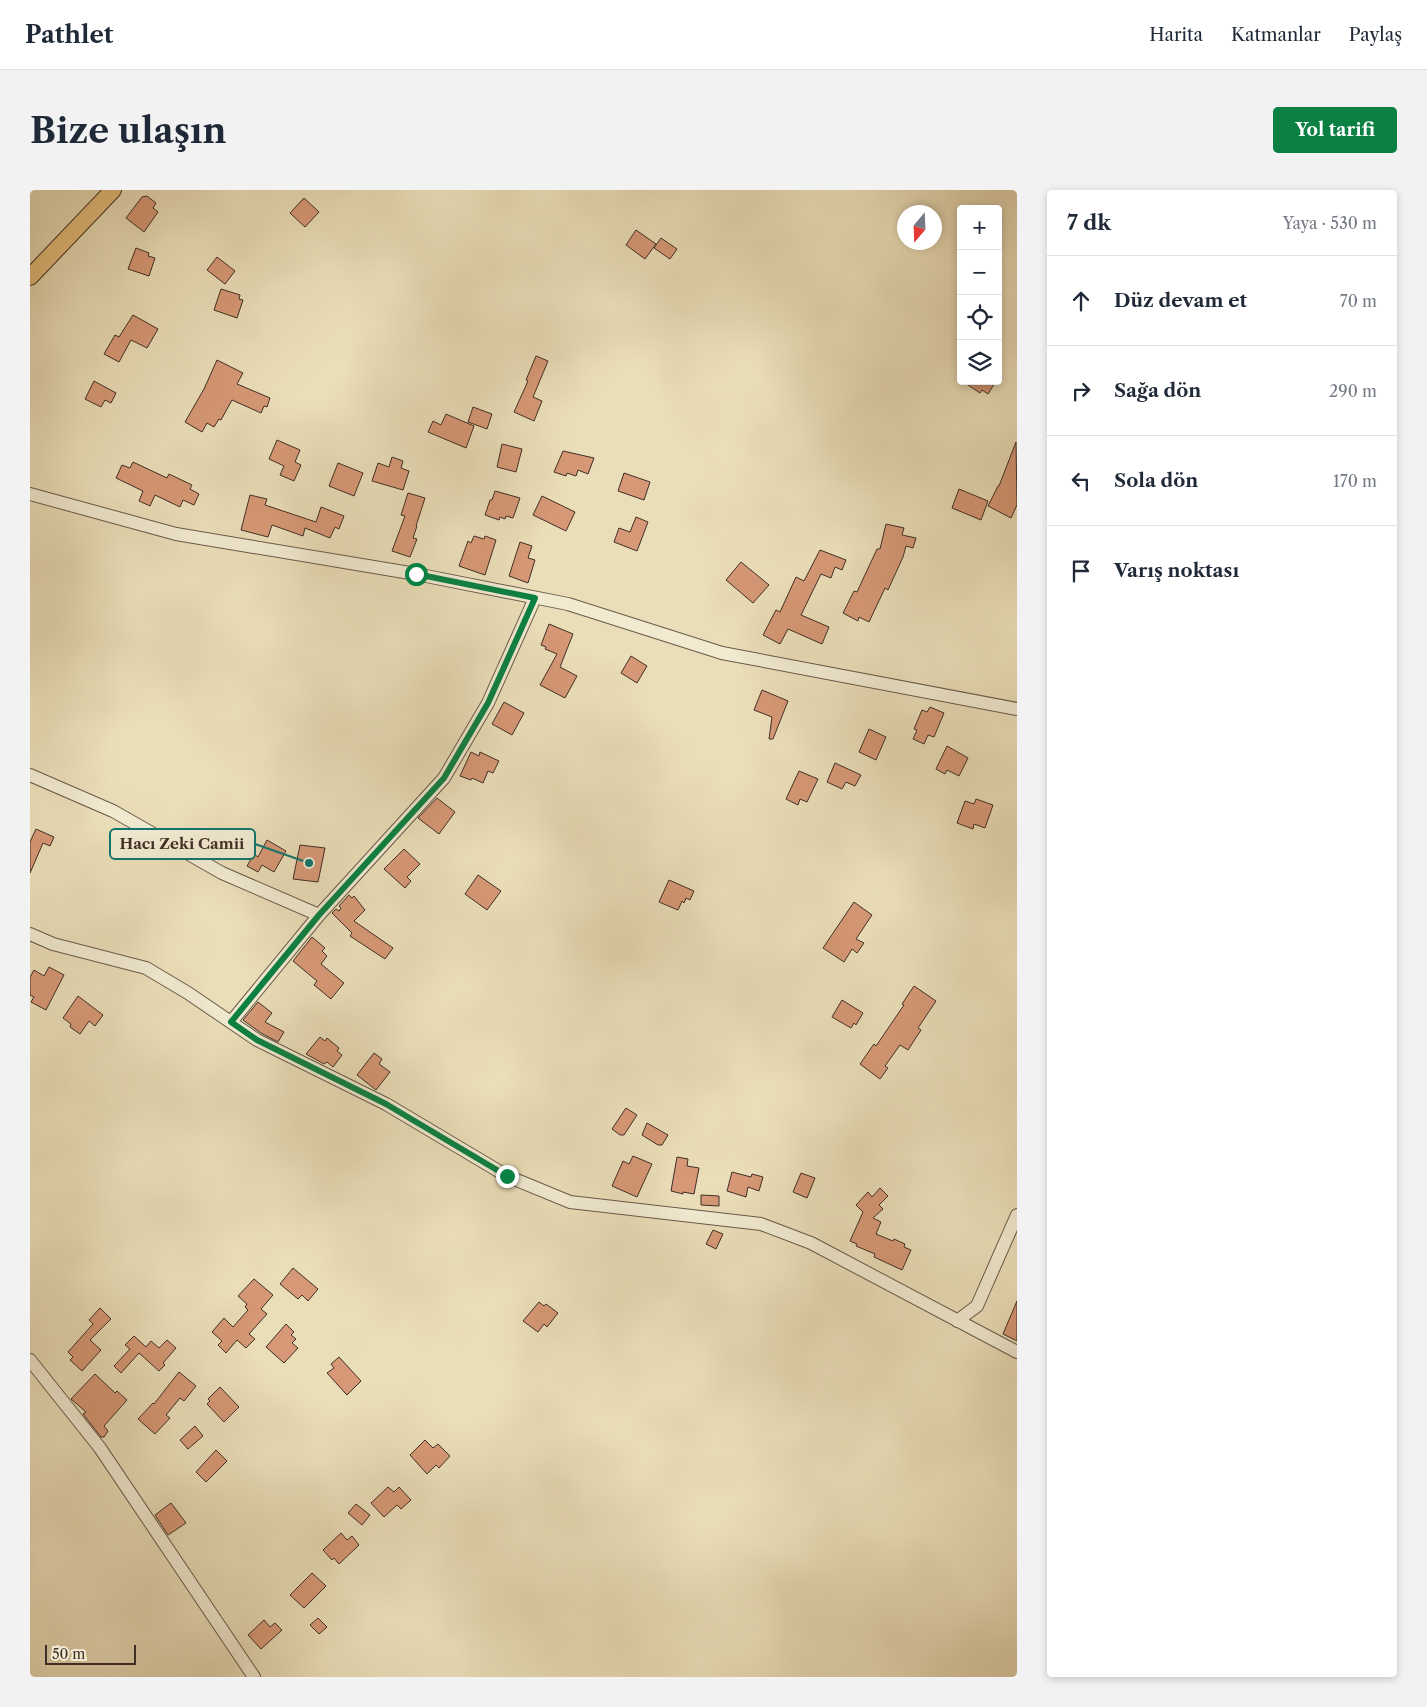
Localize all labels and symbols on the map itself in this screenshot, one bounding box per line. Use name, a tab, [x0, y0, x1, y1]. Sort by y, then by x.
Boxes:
north arrow	[897, 205, 942, 250]
route start	[405, 563, 428, 586]
callout: Hacı Zeki Camii	[110, 829, 255, 859]
text: Hacı Zeki Camii	[120, 834, 245, 853]
route end	[496, 1165, 519, 1188]
scale bar	[45, 1642, 136, 1665]

